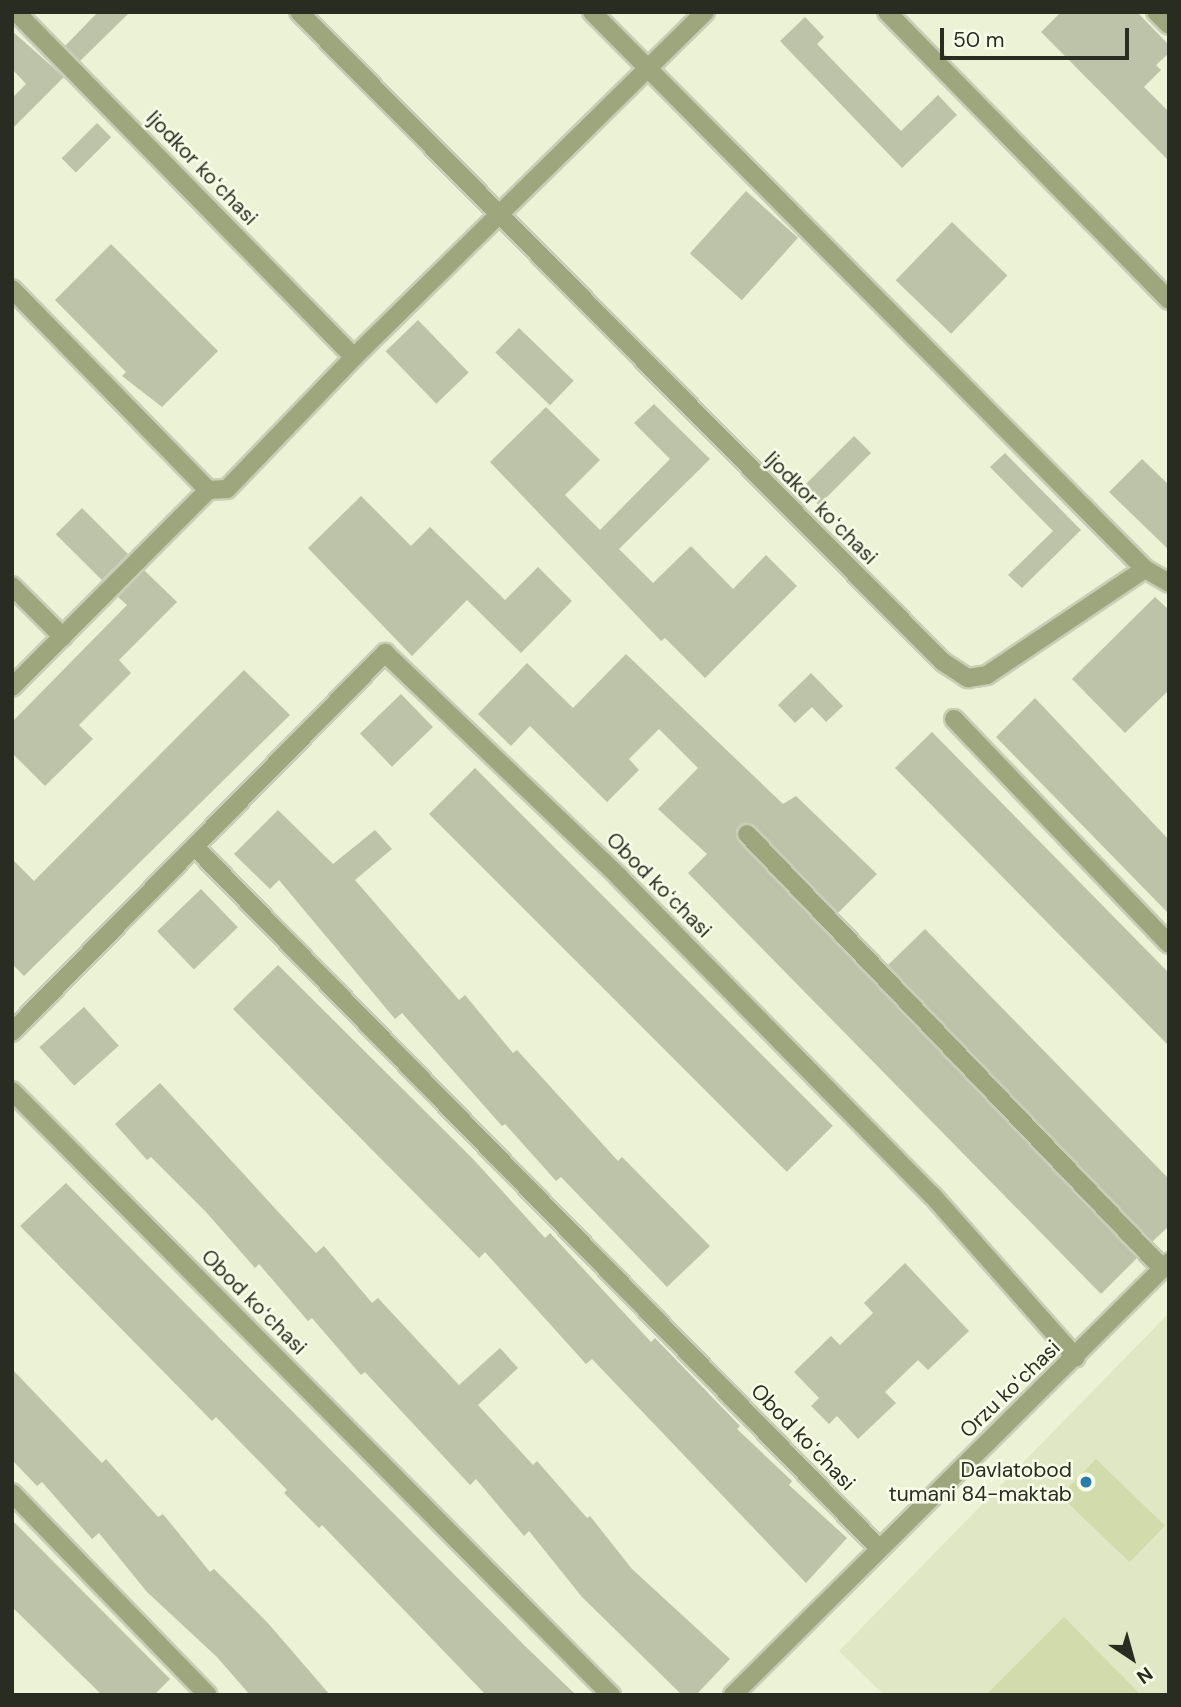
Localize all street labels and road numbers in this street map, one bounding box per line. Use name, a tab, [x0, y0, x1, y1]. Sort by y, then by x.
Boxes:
street label: Ijodkor koʻchasi	[141, 106, 263, 230]
street label: Ijodkor koʻchasi	[759, 446, 883, 570]
street label: Obod koʻchasi	[601, 827, 717, 943]
street label: Obod koʻchasi	[196, 1244, 312, 1360]
street label: Orzu koʻchasi	[955, 1335, 1065, 1443]
street label: Obod koʻchasi	[746, 1378, 860, 1496]

